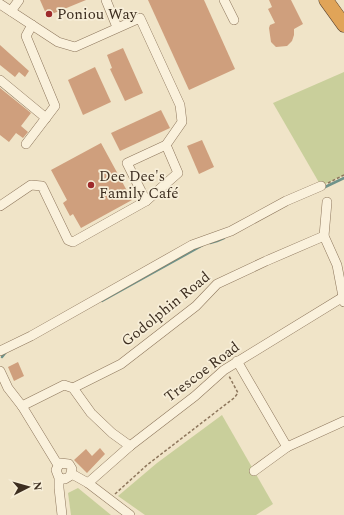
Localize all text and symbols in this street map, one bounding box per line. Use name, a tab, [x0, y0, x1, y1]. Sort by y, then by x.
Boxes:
place label: Poniou Way	[57, 3, 138, 26]
marker: Poniou Way	[44, 9, 54, 19]
place label: Dee Dee's Family Café	[99, 165, 179, 205]
marker: Dee Dee's Family Café	[86, 180, 96, 190]
street label: Godolphin Road	[117, 266, 215, 352]
street label: Trescoe Road	[159, 336, 245, 408]
north arrow	[8, 467, 48, 507]
text: N	[29, 481, 46, 491]

